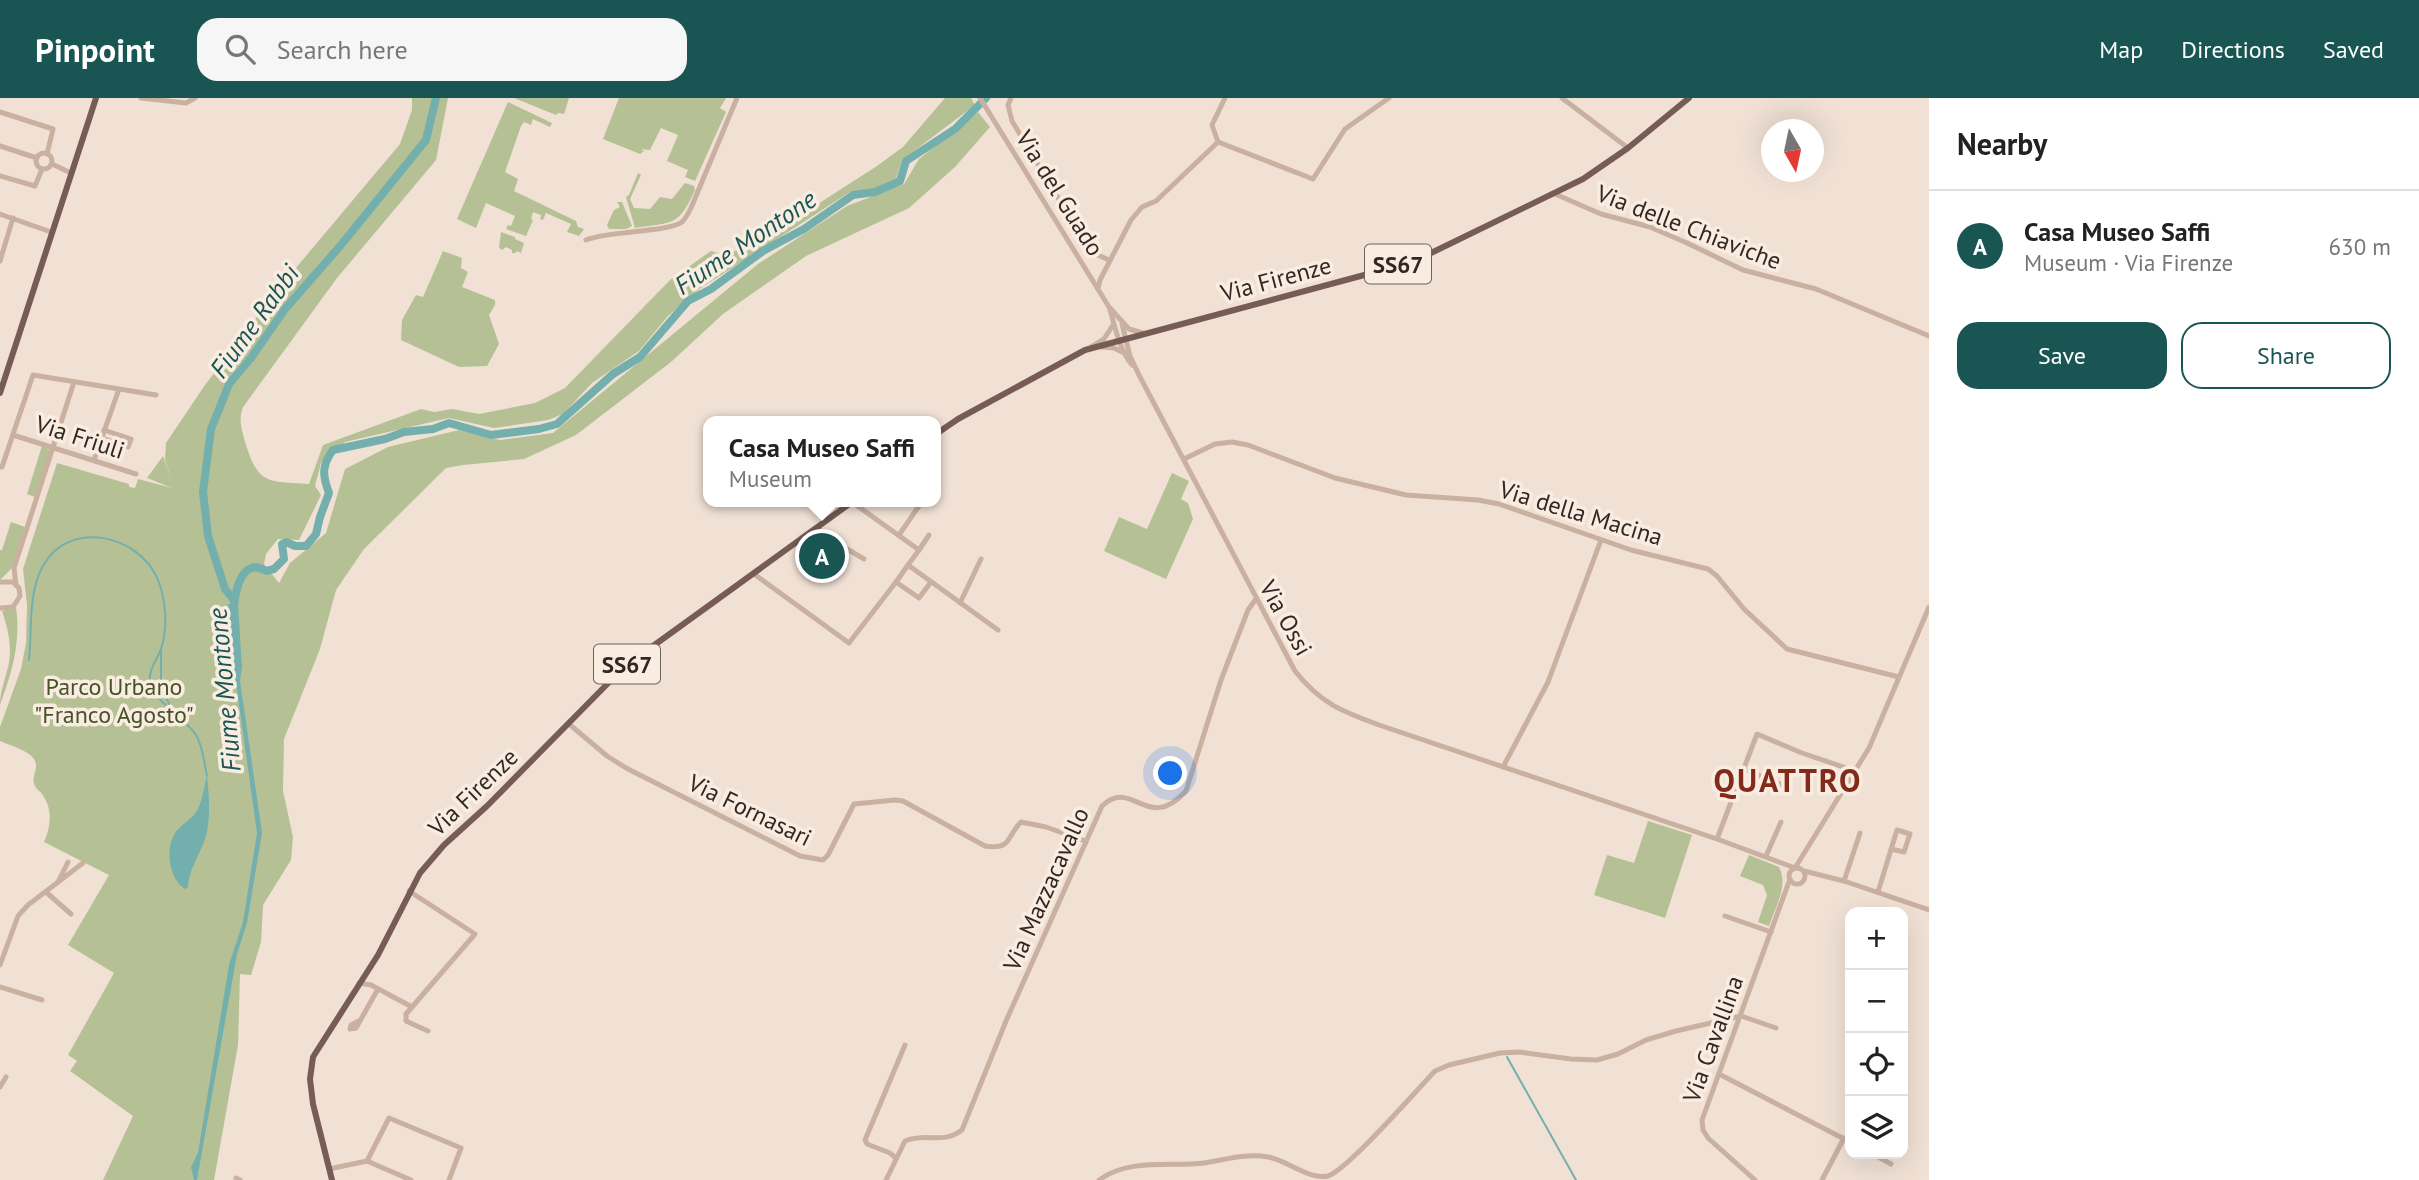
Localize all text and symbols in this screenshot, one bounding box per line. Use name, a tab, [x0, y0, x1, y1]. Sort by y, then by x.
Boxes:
search box	[197, 18, 687, 81]
text: Pinpoint	[35, 28, 155, 71]
icon: search	[221, 30, 259, 68]
text: Search here	[277, 33, 408, 66]
text: Map	[2099, 34, 2143, 65]
text: Directions	[2181, 34, 2285, 65]
text: Saved	[2323, 34, 2384, 65]
north arrow	[1761, 119, 1824, 182]
street label: Via del Guado	[1009, 124, 1111, 262]
text: Nearby	[1957, 124, 2047, 163]
street label: Via delle Chiaviche	[1591, 177, 1786, 276]
water label: Fiume Montone	[668, 182, 822, 302]
text: Casa Museo Saffi	[2024, 215, 2210, 248]
text: A	[1973, 232, 1987, 261]
text: 630 m	[2329, 232, 2391, 261]
road number: SS67	[1365, 244, 1431, 284]
text: Museum · Via Firenze	[2024, 248, 2233, 277]
street label: Via Firenze	[1216, 249, 1335, 309]
water label: Fiume Rabbi	[202, 257, 307, 384]
button: Save	[1957, 322, 2167, 389]
button: Share	[2181, 322, 2391, 389]
street label: Via Friuli	[31, 408, 128, 466]
popup	[703, 416, 941, 507]
text: Casa Museo Saffi	[729, 431, 915, 464]
text: Museum	[729, 464, 812, 493]
street label: Via della Macina	[1495, 473, 1666, 553]
pin: A	[799, 530, 845, 582]
street label: Via Ossi	[1252, 574, 1319, 661]
water label: Fiume Montone	[200, 607, 248, 773]
road number: SS67	[594, 644, 660, 684]
park label: Parco Urbano "Franco Agosto"	[34, 671, 194, 730]
street label: Via Firenze	[421, 742, 524, 843]
your location	[1153, 756, 1187, 790]
district label: QUATTRO	[1713, 759, 1863, 801]
street label: Via Fornasari	[682, 766, 817, 853]
street label: Via Mazzacavallo	[996, 802, 1096, 976]
map controls	[1845, 907, 1908, 1159]
button: +	[1845, 907, 1908, 970]
button: −	[1845, 970, 1908, 1033]
street label: Via Cavallina	[1675, 971, 1750, 1108]
button: locate	[1845, 1033, 1908, 1096]
button: layers	[1845, 1096, 1908, 1159]

